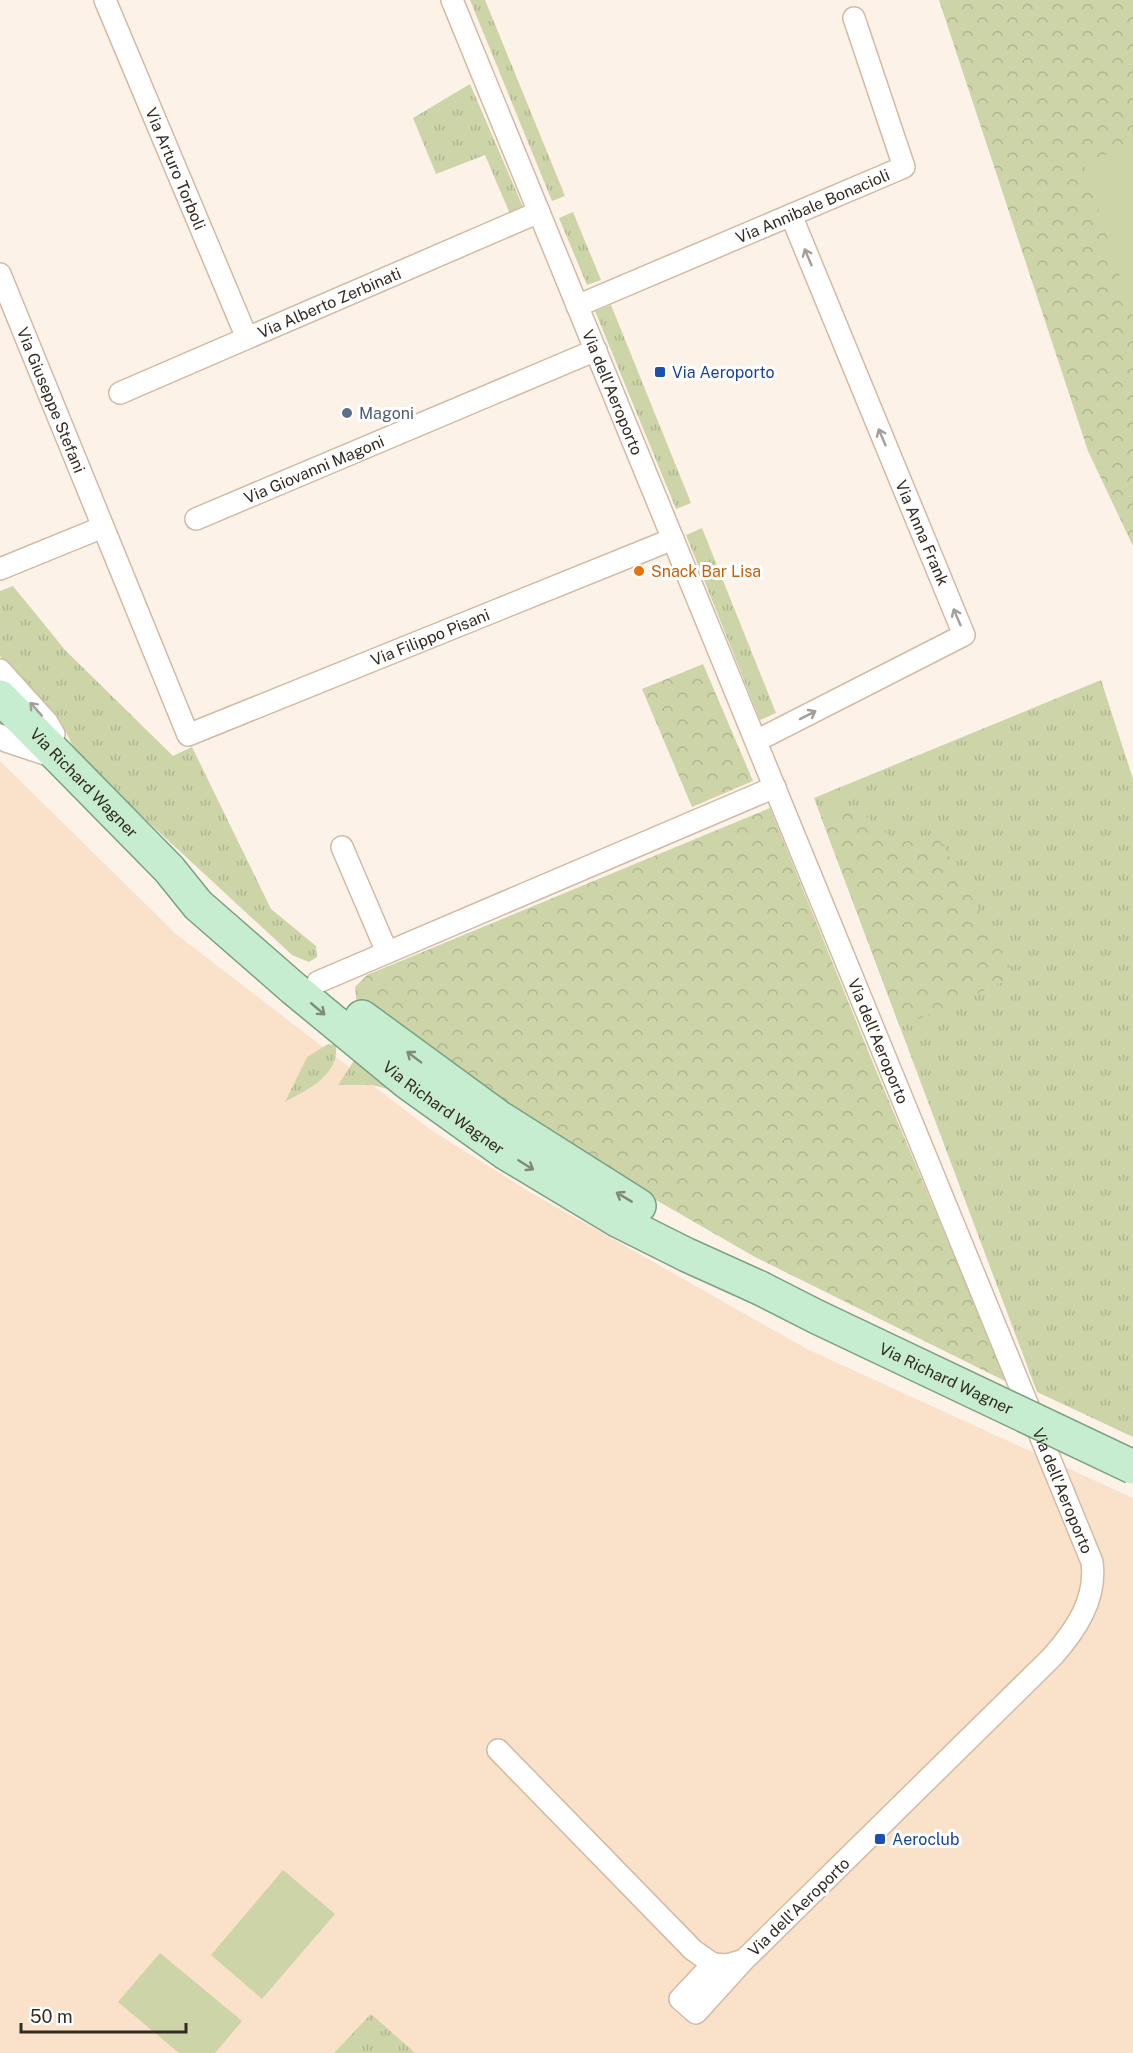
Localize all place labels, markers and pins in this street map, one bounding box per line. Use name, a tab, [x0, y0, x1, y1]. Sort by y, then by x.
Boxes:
place label: Via Aeroporto	[672, 363, 775, 382]
marker: Via Aeroporto	[653, 365, 667, 379]
place label: Magoni	[359, 404, 414, 423]
marker: Magoni	[340, 406, 354, 420]
place label: Snack Bar Lisa	[651, 562, 761, 581]
marker: Snack Bar Lisa	[632, 564, 646, 578]
place label: Aeroclub	[892, 1830, 960, 1849]
marker: Aeroclub	[873, 1832, 887, 1846]

